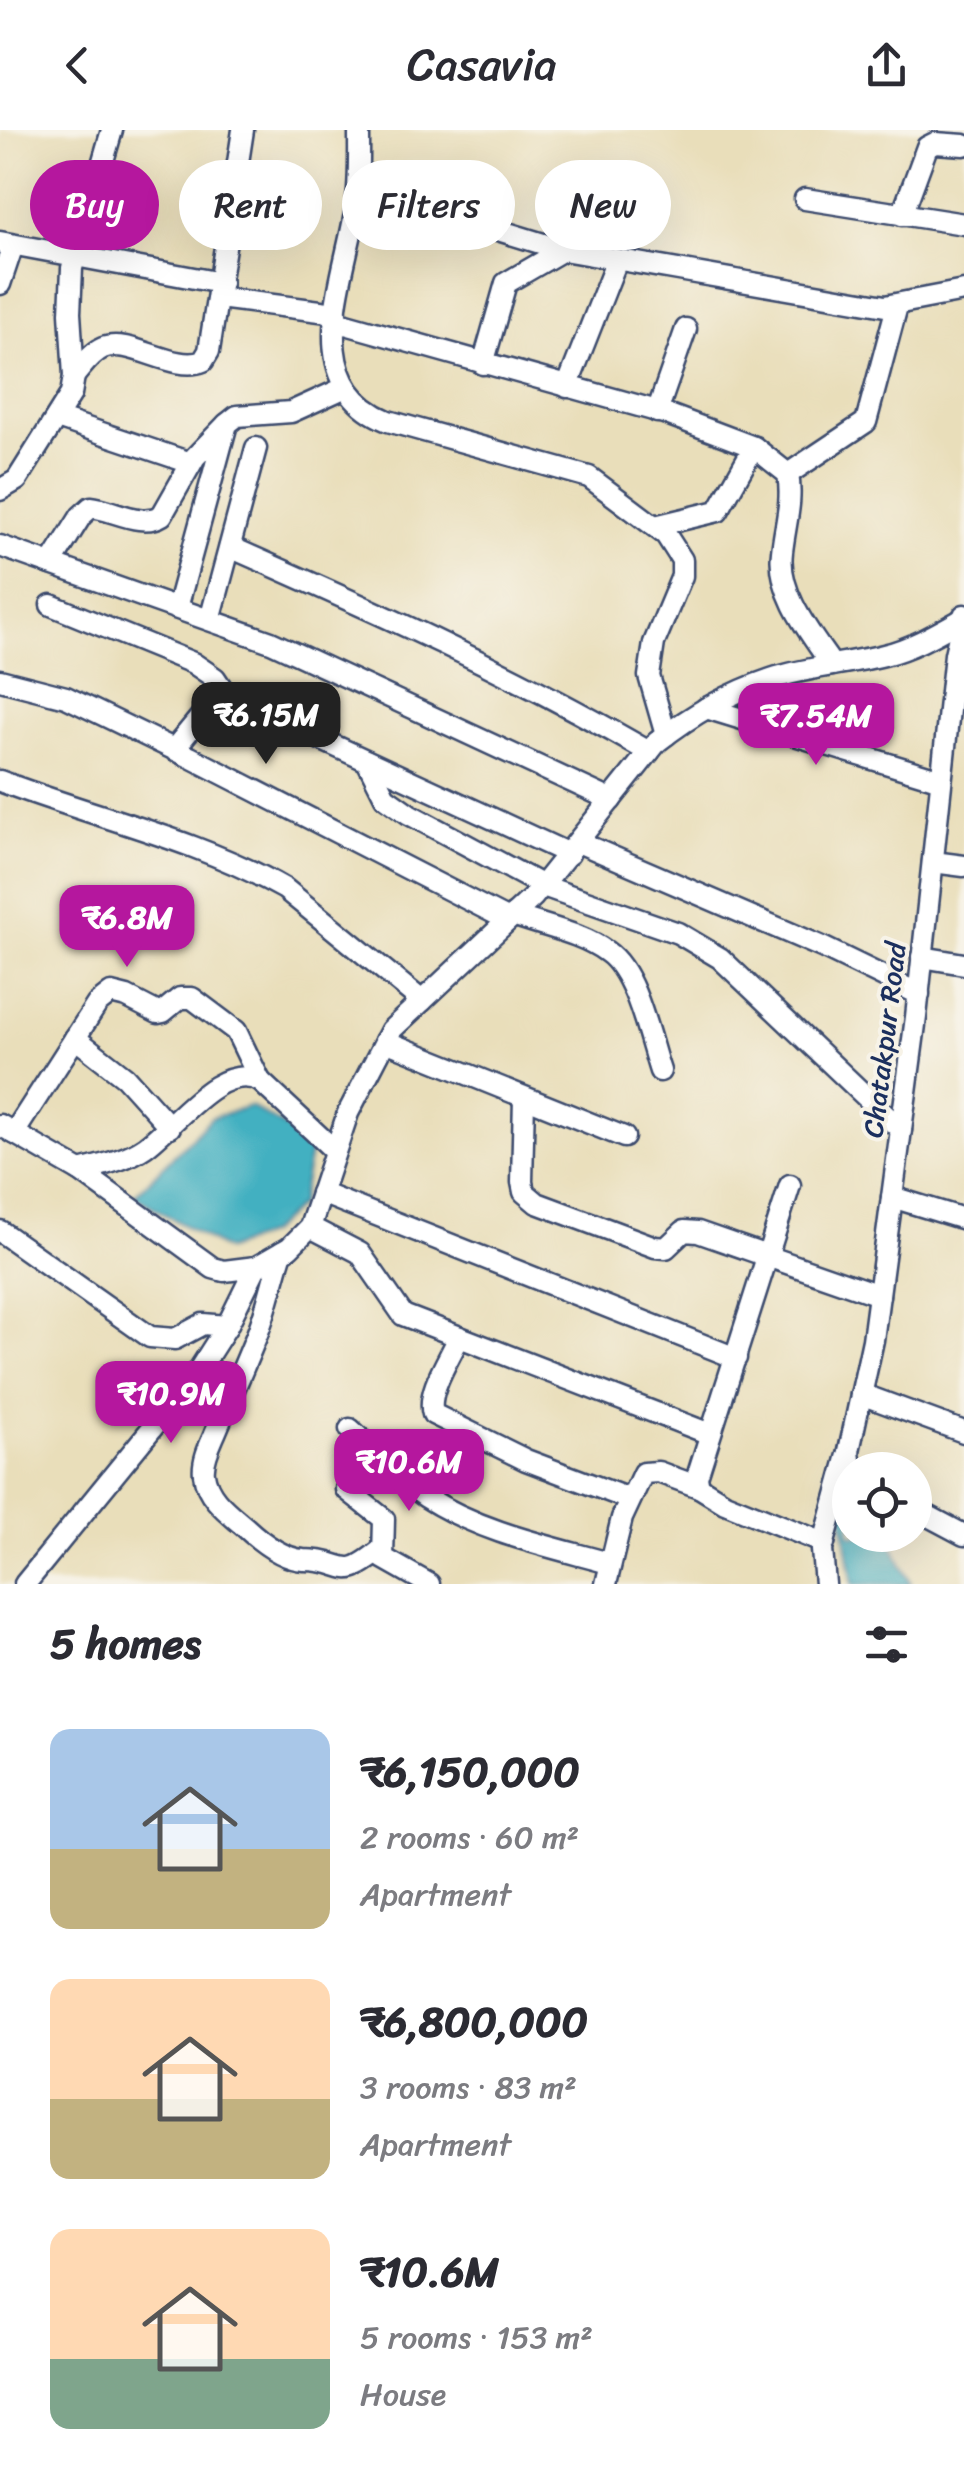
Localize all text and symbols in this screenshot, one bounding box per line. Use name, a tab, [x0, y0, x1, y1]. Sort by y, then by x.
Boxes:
text: Casavia	[407, 25, 557, 105]
icon: back	[50, 38, 105, 93]
icon: share	[859, 38, 914, 93]
chip: Buy	[30, 160, 159, 250]
chip: Rent	[179, 160, 322, 250]
chip: Filters	[342, 160, 515, 250]
chip: New	[535, 160, 671, 250]
pin: ₹6.15M	[185, 682, 347, 767]
pin: ₹7.54M	[735, 683, 897, 768]
text: ₹6.15M	[213, 686, 319, 743]
text: ₹7.54M	[760, 687, 872, 744]
pin: ₹6.8M	[57, 885, 197, 970]
text: ₹6.8M	[81, 889, 173, 946]
street label: Chatakpur Road	[848, 938, 921, 1140]
pin: ₹10.9M	[90, 1361, 252, 1446]
text: ₹10.9M	[117, 1365, 225, 1422]
pin: ₹10.6M	[328, 1429, 490, 1514]
text: ₹10.6M	[356, 1433, 462, 1490]
map controls	[832, 1452, 932, 1552]
button: locate	[832, 1452, 932, 1552]
text: 5 homes	[50, 1607, 201, 1681]
icon: filters	[859, 1617, 914, 1672]
text: ₹6,150,000	[360, 1735, 580, 1809]
icon: home	[130, 1769, 250, 1889]
text: 2 rooms · 60 m²	[360, 1809, 579, 1866]
text: Apartment	[360, 1866, 511, 1923]
text: ₹6,800,000	[360, 1985, 588, 2059]
icon: home	[130, 2019, 250, 2139]
text: 3 rooms · 83 m²	[360, 2059, 577, 2116]
text: Apartment	[360, 2116, 511, 2173]
text: ₹10.6M	[360, 2235, 499, 2309]
icon: home	[130, 2269, 250, 2389]
text: 5 rooms · 153 m²	[360, 2309, 593, 2366]
text: House	[360, 2366, 446, 2423]

